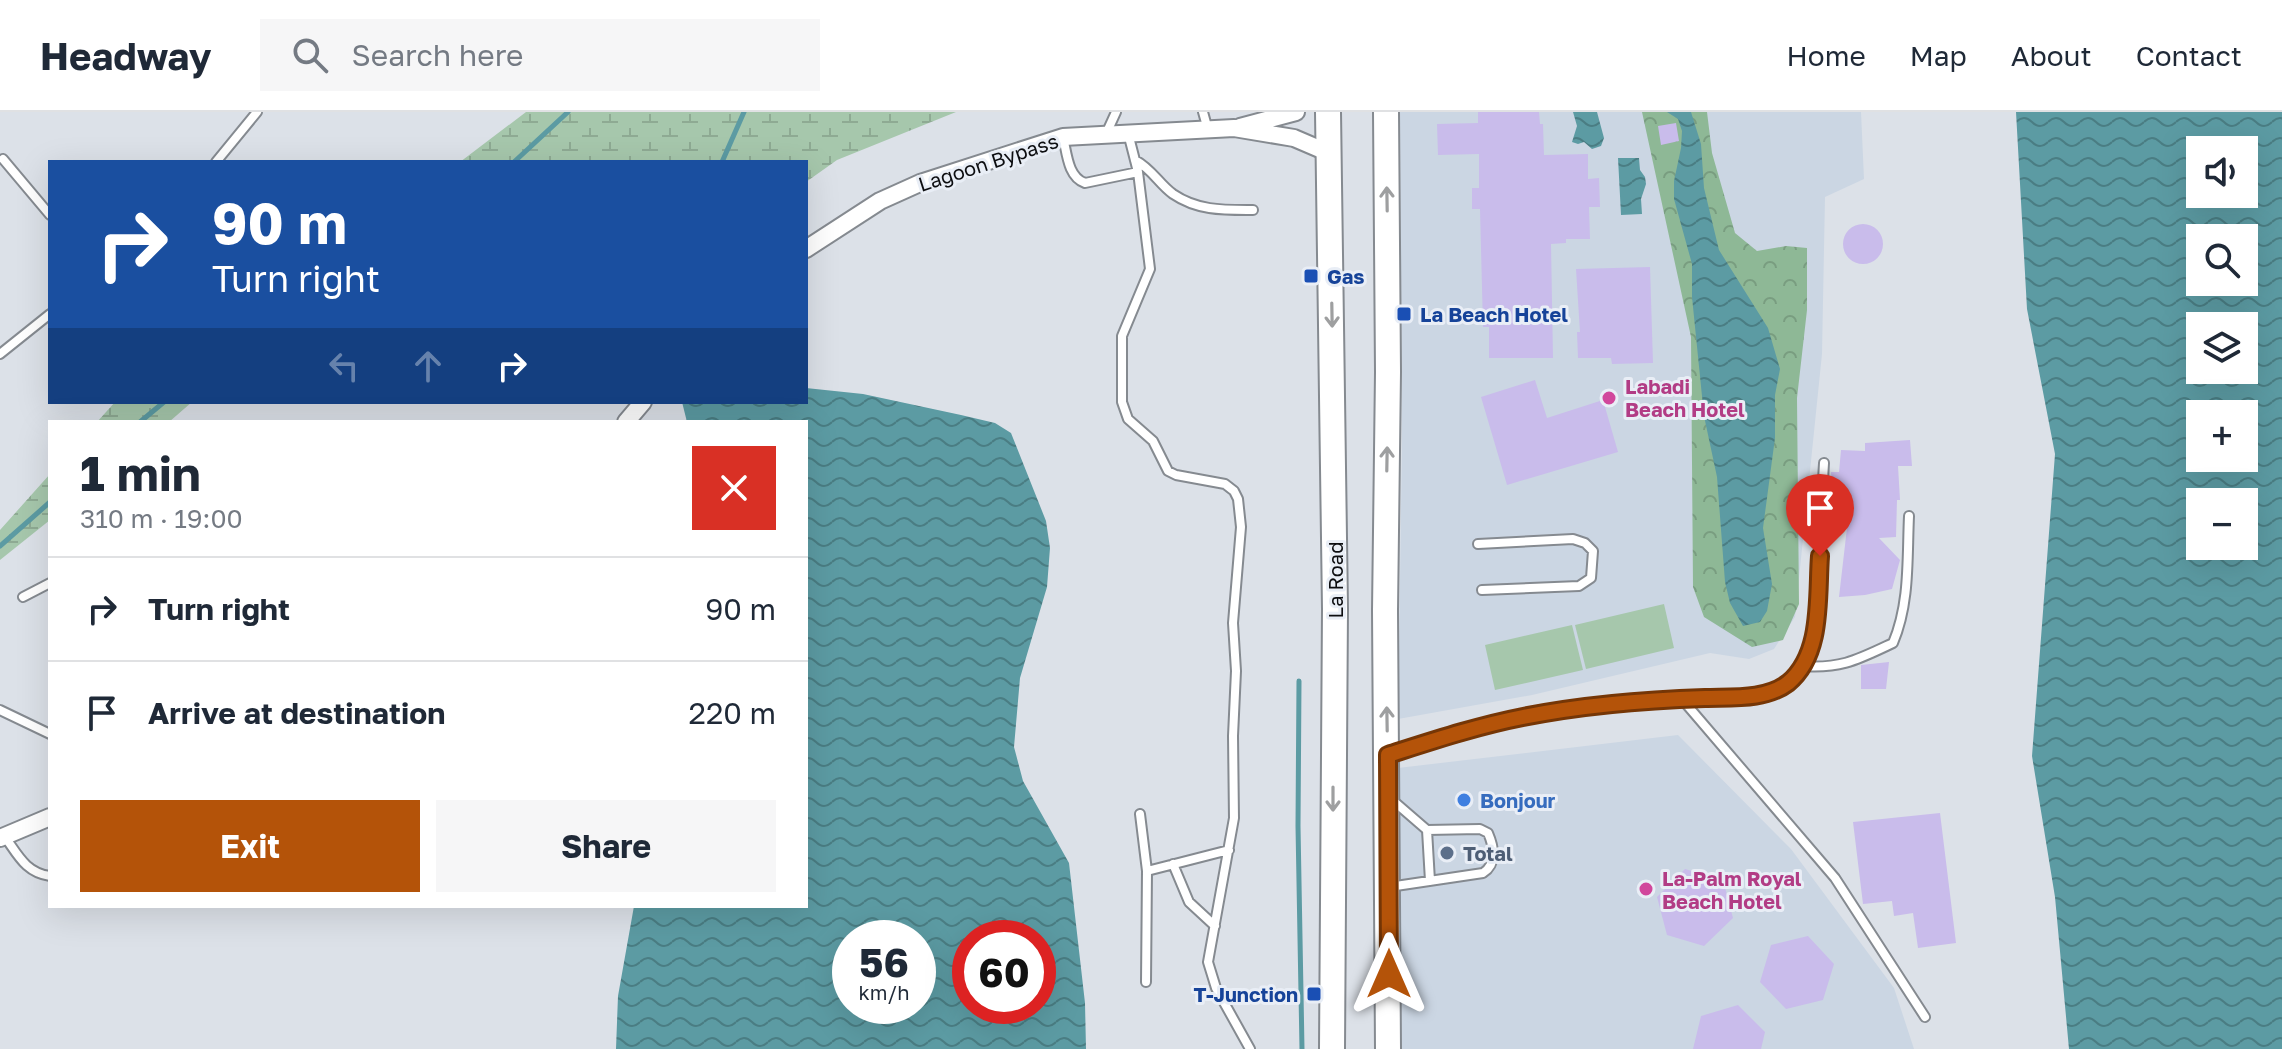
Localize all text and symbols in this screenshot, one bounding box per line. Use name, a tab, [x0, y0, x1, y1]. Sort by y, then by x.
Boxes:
search box	[260, 19, 820, 91]
text: Headway	[40, 33, 212, 78]
icon: search	[288, 33, 332, 77]
text: Search here	[352, 37, 523, 73]
text: Home	[1787, 39, 1866, 72]
text: Map	[1910, 39, 1967, 72]
text: About	[2011, 39, 2092, 72]
text: Contact	[2136, 39, 2242, 72]
street label: Lagoon Bypass	[915, 128, 1061, 196]
map controls	[2186, 136, 2258, 560]
button: sound	[2186, 136, 2258, 208]
one-way arrow	[1379, 186, 1395, 213]
text: 90 m	[212, 189, 347, 256]
icon: right	[80, 192, 184, 296]
button: search	[2186, 224, 2258, 296]
text: Turn right	[212, 257, 380, 300]
place label: Gas	[1327, 264, 1365, 288]
marker: Gas	[1302, 267, 1320, 285]
one-way arrow	[1324, 301, 1339, 328]
place label: La Beach Hotel	[1420, 302, 1568, 326]
marker: La Beach Hotel	[1395, 305, 1413, 323]
button: layers	[2186, 312, 2258, 384]
icon: left	[322, 344, 366, 388]
icon: ahead	[406, 344, 450, 388]
icon: right	[490, 344, 534, 388]
place label: Labadi Beach Hotel	[1625, 374, 1745, 421]
marker: Labadi Beach Hotel	[1600, 389, 1618, 407]
button: +	[2186, 400, 2258, 472]
text: 1 min	[80, 444, 201, 502]
button: close	[692, 446, 776, 530]
one-way arrow	[1379, 446, 1394, 473]
pin	[1786, 474, 1854, 556]
icon: arrive	[1798, 486, 1842, 530]
button: −	[2186, 488, 2258, 560]
text: 310 m · 19:00	[80, 503, 243, 534]
street label: La Road	[1323, 542, 1347, 618]
icon: right	[80, 587, 124, 631]
text: Turn right	[148, 591, 290, 627]
text: 90 m	[705, 591, 776, 627]
icon: arrive	[80, 691, 124, 735]
text: Arrive at destination	[148, 695, 445, 731]
text: 220 m	[689, 695, 776, 731]
one-way arrow	[1379, 706, 1395, 733]
one-way arrow	[1325, 785, 1341, 812]
place label: Bonjour	[1480, 788, 1556, 812]
marker: Bonjour	[1455, 791, 1473, 809]
button: Exit	[80, 800, 420, 892]
button: Share	[436, 800, 776, 892]
place label: Total	[1463, 841, 1513, 865]
marker: Total	[1438, 844, 1456, 862]
place label: La-Palm Royal Beach Hotel	[1662, 866, 1802, 913]
marker: La-Palm Royal Beach Hotel	[1637, 880, 1655, 898]
speed limit sign: 60	[952, 920, 1056, 1024]
position arrow	[1347, 932, 1431, 1016]
text: 56	[859, 938, 909, 986]
text: km/h	[859, 980, 909, 1004]
place label: T-Junction	[1193, 982, 1298, 1006]
marker: T-Junction	[1305, 985, 1323, 1003]

